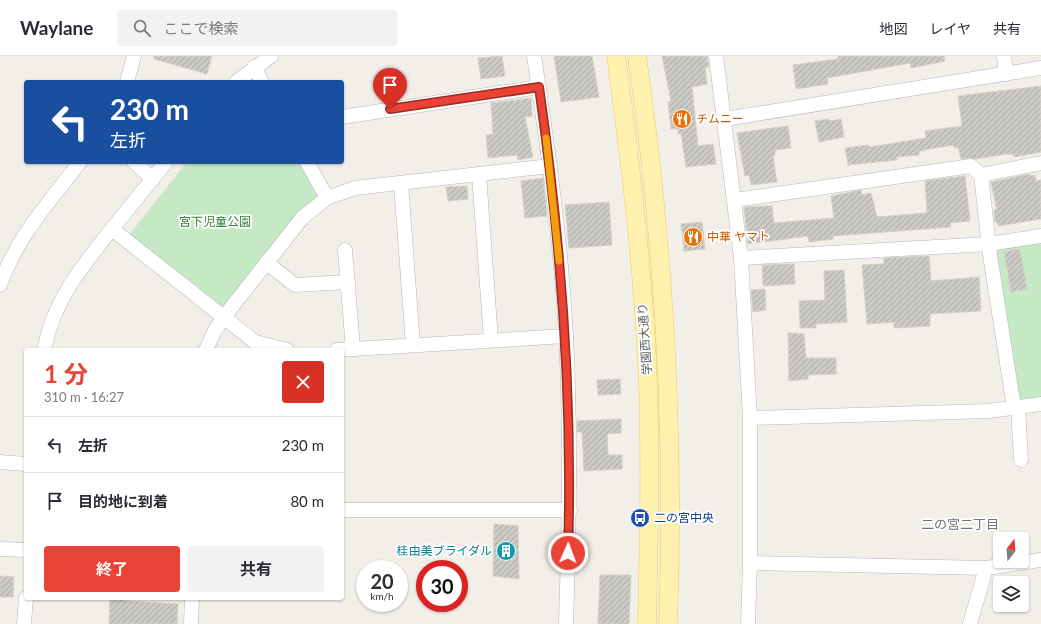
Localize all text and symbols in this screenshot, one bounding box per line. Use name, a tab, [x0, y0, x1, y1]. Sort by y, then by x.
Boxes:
search box	[117, 10, 397, 46]
text: Waylane	[20, 16, 93, 39]
icon: search	[131, 17, 153, 39]
text: ここで検索	[163, 19, 238, 37]
text: 地図	[879, 20, 907, 37]
text: レイヤ	[929, 20, 971, 37]
text: 共有	[993, 20, 1021, 37]
pin	[373, 68, 407, 109]
icon: arrive	[379, 74, 401, 96]
text: 230 m	[110, 92, 189, 126]
icon: left	[44, 96, 96, 148]
restaurant icon: チムニー	[671, 108, 693, 130]
place label: チムニー	[696, 111, 744, 126]
text: 左折	[110, 129, 146, 151]
park label: 宮下児童公園	[179, 214, 251, 229]
restaurant icon: 中華 ヤマト	[682, 226, 704, 248]
place label: 中華 ヤマト	[707, 229, 770, 244]
street label: 学園西大通り	[635, 303, 654, 375]
text: 1 分	[44, 359, 88, 388]
button: close	[282, 361, 324, 403]
text: 310 m · 16:27	[44, 389, 124, 405]
icon: left	[44, 434, 66, 456]
text: 左折	[78, 436, 108, 454]
text: 230 m	[282, 436, 324, 454]
icon: arrive	[44, 490, 66, 512]
text: 目的地に到着	[78, 492, 168, 510]
text: 80 m	[290, 492, 324, 510]
bus stop icon: 二の宮中央	[629, 507, 651, 529]
place label: 二の宮中央	[654, 510, 714, 525]
district label: 二の宮二丁目	[921, 516, 999, 532]
position arrow	[547, 532, 589, 574]
north arrow	[993, 532, 1029, 568]
map controls	[993, 532, 1029, 612]
building icon: 桂由美ブライダル	[495, 540, 517, 562]
place label: 桂由美ブライダル	[396, 543, 492, 558]
button: 終了	[44, 546, 180, 592]
button: 共有	[188, 546, 324, 592]
speed limit sign: 30	[416, 560, 468, 612]
text: 20	[370, 569, 394, 593]
button: layers	[993, 576, 1029, 612]
text: km/h	[370, 590, 394, 602]

